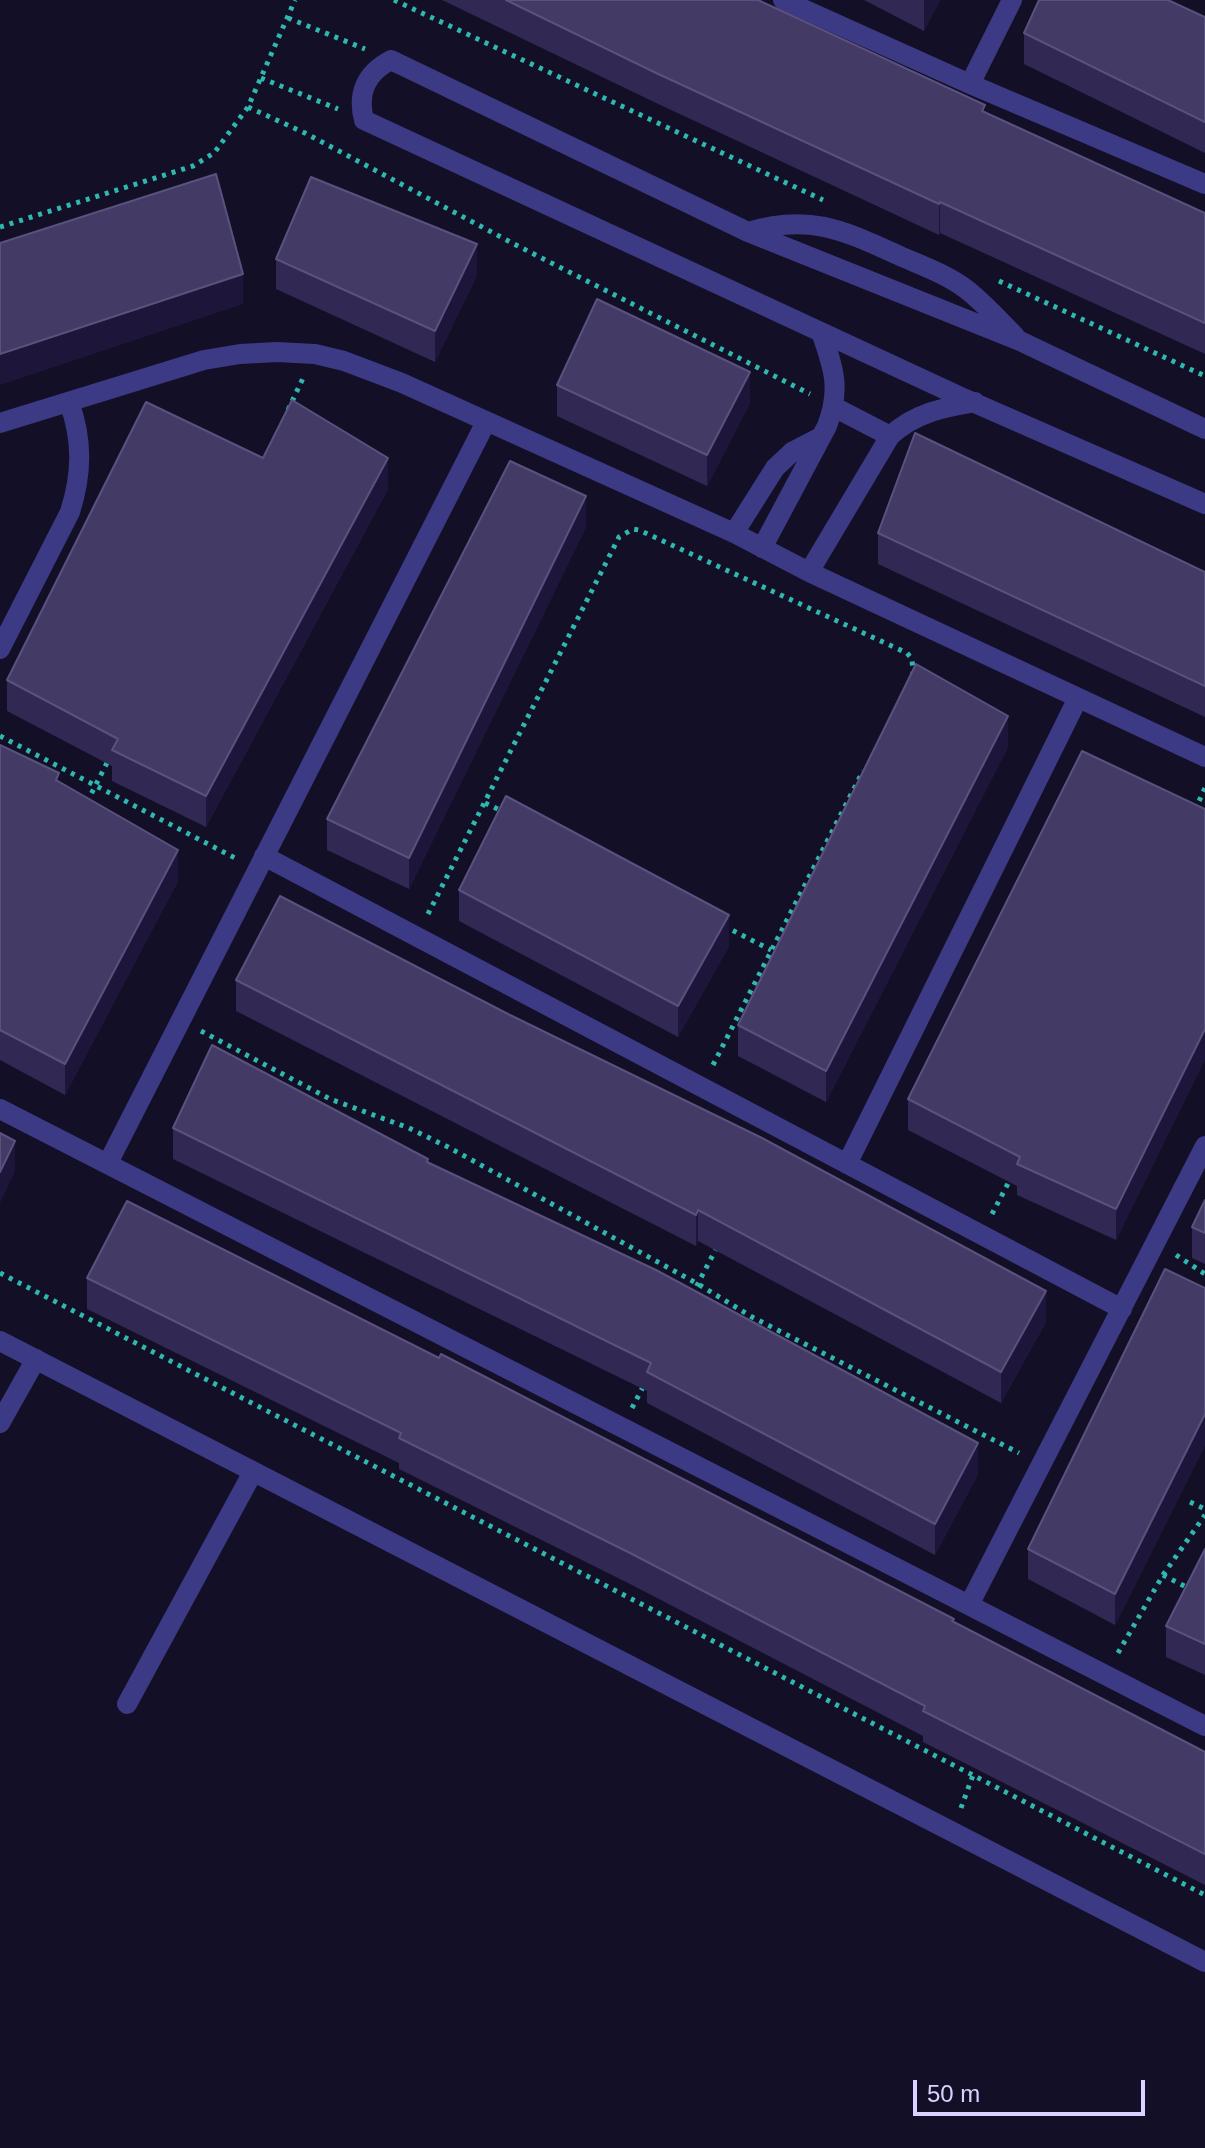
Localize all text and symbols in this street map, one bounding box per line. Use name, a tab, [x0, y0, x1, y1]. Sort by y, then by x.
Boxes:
scale bar	[917, 2064, 1149, 2114]
text: 50 m	[927, 2080, 980, 2107]

